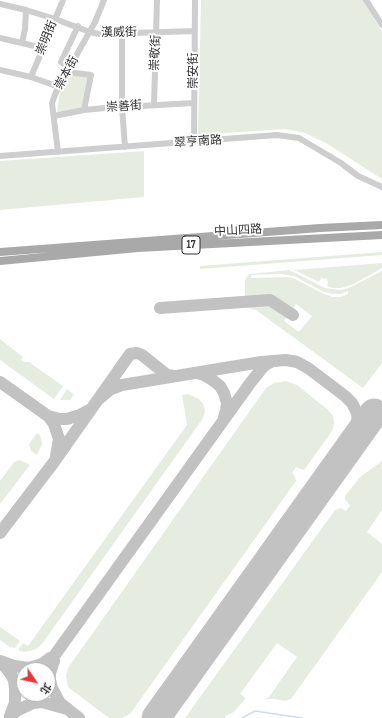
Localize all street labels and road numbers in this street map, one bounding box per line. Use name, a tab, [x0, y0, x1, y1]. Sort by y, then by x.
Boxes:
street label: 崇明街	[34, 19, 60, 57]
street label: 漢威街	[101, 25, 137, 41]
street label: 崇敬街	[148, 35, 164, 71]
street label: 崇安街	[187, 53, 201, 89]
street label: 崇本街	[52, 54, 82, 92]
street label: 崇善街	[106, 99, 142, 115]
street label: 翠亨南路	[174, 133, 222, 151]
street label: 中山四路	[214, 223, 262, 239]
road number: 17	[182, 236, 200, 254]

